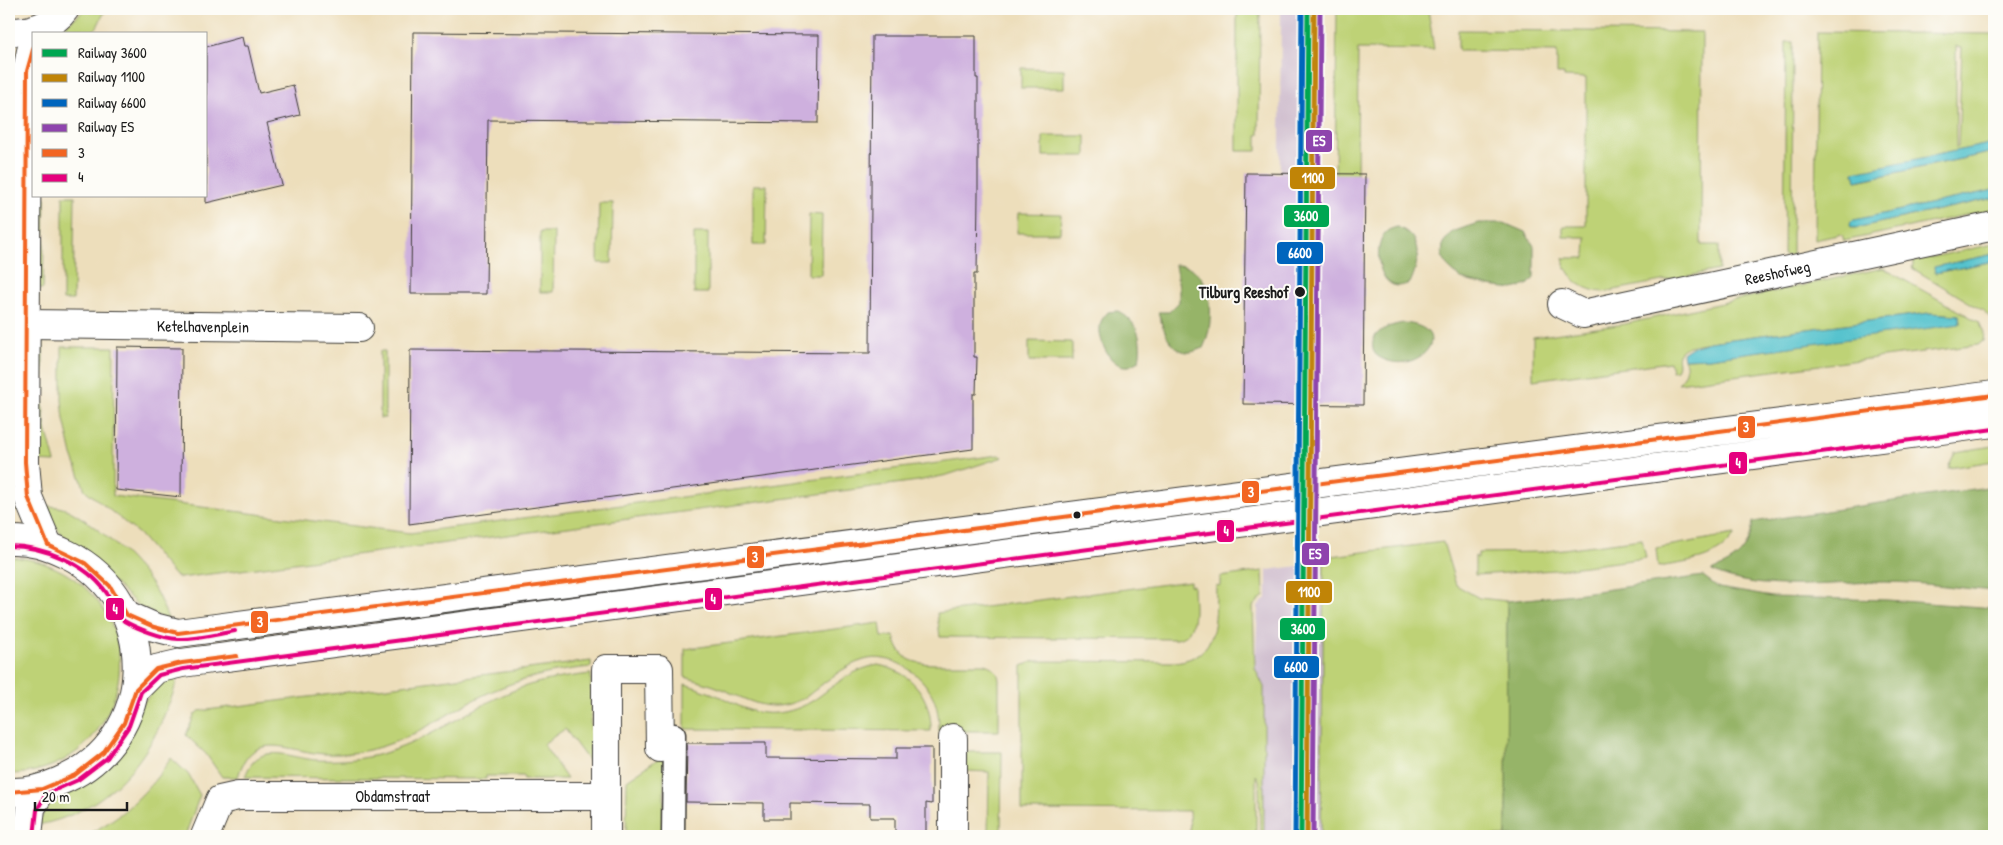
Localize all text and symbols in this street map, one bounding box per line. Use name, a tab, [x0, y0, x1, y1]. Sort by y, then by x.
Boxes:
legend	[32, 32, 208, 198]
text: Railway 3600	[78, 42, 147, 63]
text: Railway 1100	[78, 66, 145, 87]
text: Railway 6600	[78, 92, 146, 113]
text: Railway ES	[78, 116, 134, 137]
line badge: ES	[1305, 129, 1333, 153]
text: ES	[1313, 131, 1326, 150]
text: 3	[78, 142, 85, 163]
text: 4	[78, 166, 84, 187]
line badge: 1100	[1289, 166, 1336, 190]
text: 1100	[1302, 168, 1325, 187]
line badge: 3600	[1283, 204, 1330, 228]
text: 3600	[1294, 206, 1319, 225]
line badge: 6600	[1276, 241, 1324, 265]
text: 6600	[1288, 243, 1313, 262]
street label: Reeshofweg	[1743, 255, 1812, 290]
place label: Tilburg Reeshof	[1198, 281, 1289, 304]
marker: Tilburg Reeshof	[1293, 285, 1307, 299]
street label: Ketelhavenplein	[157, 315, 249, 338]
line badge: 3	[1737, 415, 1756, 439]
text: 3	[1743, 417, 1750, 436]
line badge: 4	[1728, 451, 1748, 475]
text: 4	[1735, 453, 1741, 472]
line badge: 3	[1241, 480, 1260, 504]
text: 3	[1248, 482, 1255, 501]
unlabelled marker	[1072, 510, 1082, 520]
line badge: 4	[1216, 519, 1235, 543]
text: 4	[1223, 521, 1229, 540]
line badge: ES	[1301, 542, 1330, 566]
text: ES	[1309, 544, 1322, 563]
line badge: 3	[746, 545, 765, 569]
text: 3	[752, 547, 759, 566]
line badge: 1100	[1285, 580, 1333, 604]
text: 1100	[1298, 582, 1321, 601]
line badge: 4	[704, 587, 723, 611]
text: 4	[710, 589, 716, 608]
line badge: 4	[105, 597, 125, 621]
text: 4	[112, 599, 118, 618]
line badge: 3	[250, 610, 269, 634]
text: 3	[257, 612, 264, 631]
line badge: 3600	[1279, 617, 1326, 641]
text: 3600	[1291, 619, 1316, 638]
line badge: 6600	[1273, 655, 1320, 679]
text: 6600	[1284, 657, 1309, 676]
scale bar	[35, 780, 128, 812]
street label: Obdamstraat	[355, 785, 430, 807]
text: 20 m	[42, 786, 69, 807]

